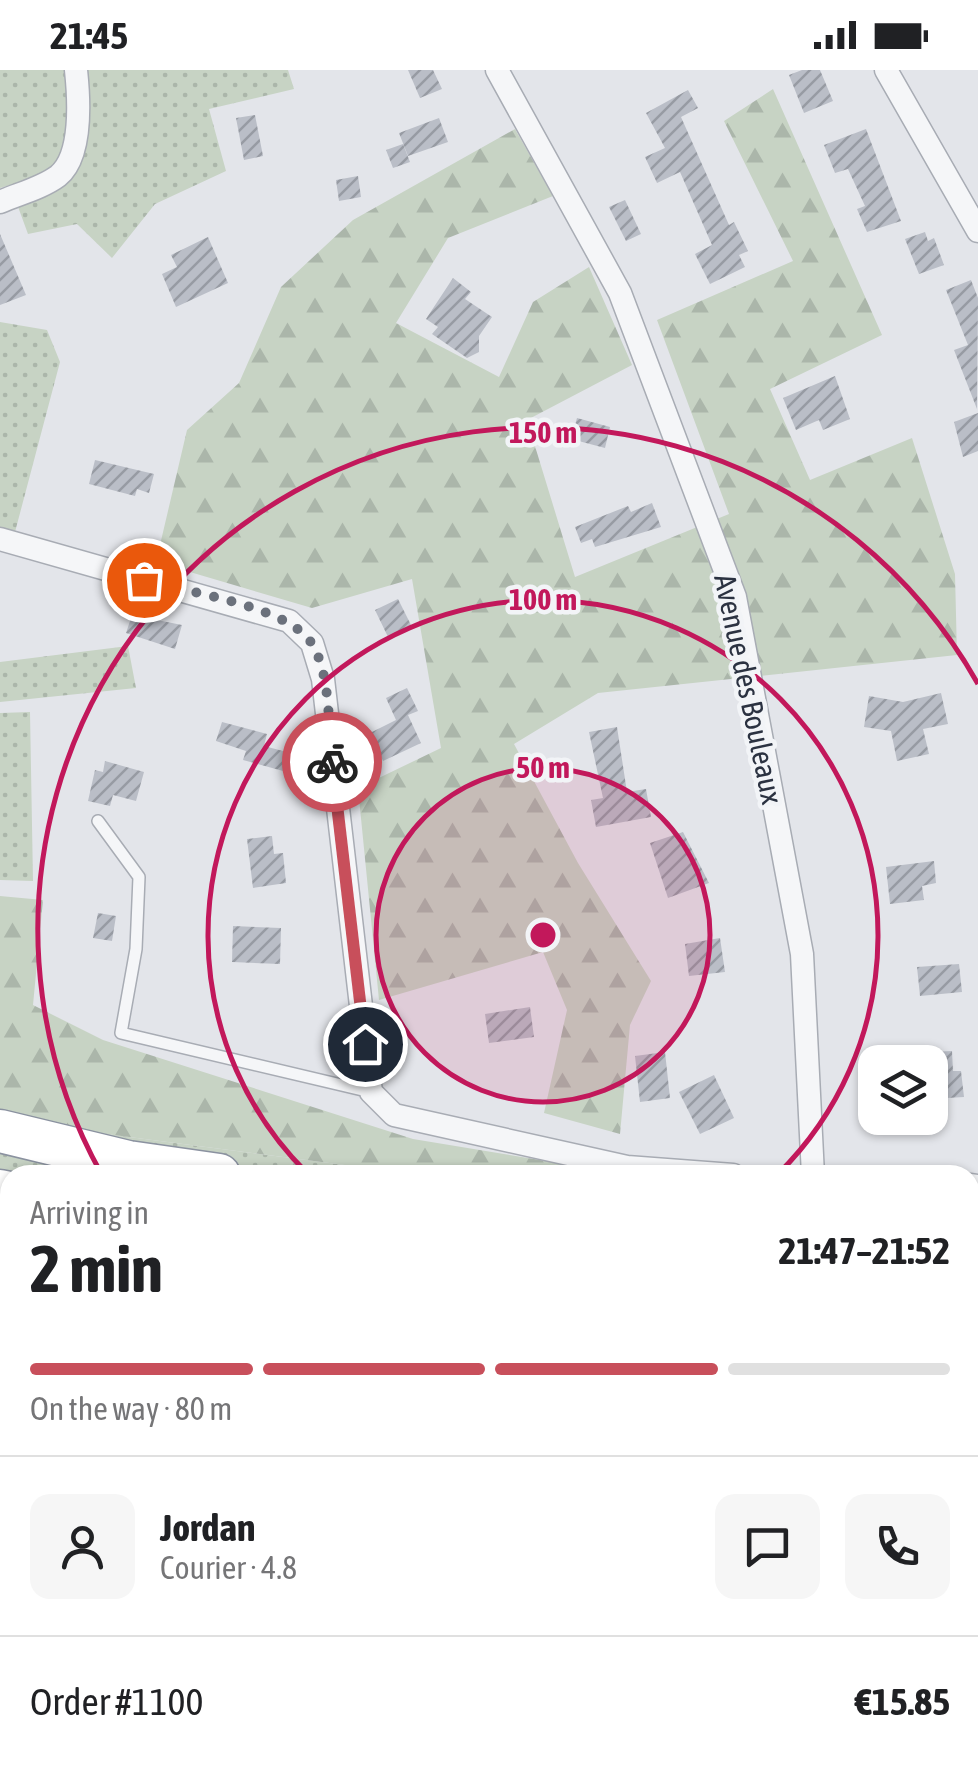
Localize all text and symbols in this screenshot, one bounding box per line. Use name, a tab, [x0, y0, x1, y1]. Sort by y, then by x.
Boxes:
text: 21:45	[50, 14, 128, 57]
text: 150 m	[509, 415, 577, 449]
pin	[102, 538, 187, 623]
icon: bag	[117, 553, 172, 608]
street label: Avenue des Bouleaux	[708, 571, 790, 807]
text: 100 m	[509, 582, 577, 616]
courier	[282, 712, 382, 812]
icon: bike	[305, 735, 360, 790]
text: 50 m	[516, 750, 570, 784]
centre of rings	[525, 917, 561, 953]
pin	[323, 1002, 408, 1087]
icon: home	[338, 1017, 393, 1072]
map controls	[858, 1045, 948, 1135]
button: layers	[858, 1045, 948, 1135]
text: Arriving in	[30, 1194, 149, 1231]
text: 21:47–21:52	[778, 1229, 950, 1272]
text: 2 min	[30, 1231, 163, 1306]
text: On the way · 80 m	[30, 1390, 232, 1427]
button: person	[30, 1494, 135, 1599]
button: chat	[715, 1494, 820, 1599]
button: phone	[845, 1494, 950, 1599]
text: Jordan	[160, 1506, 255, 1549]
text: Courier · 4.8	[160, 1549, 297, 1586]
text: Order #1100	[30, 1680, 203, 1723]
text: €15.85	[855, 1680, 950, 1723]

